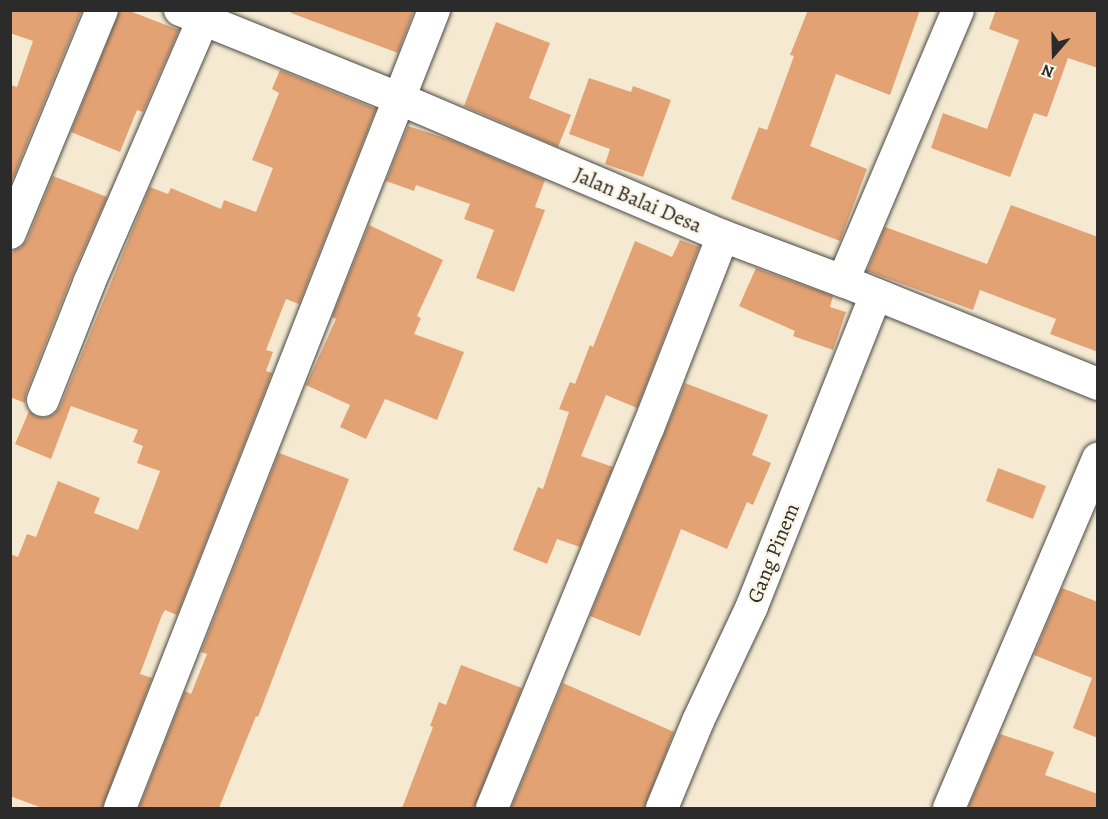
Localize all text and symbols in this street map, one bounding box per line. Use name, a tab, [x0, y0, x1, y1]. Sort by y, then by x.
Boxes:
north arrow	[1024, 24, 1084, 84]
text: N	[1039, 59, 1057, 83]
street label: Jalan Balai Desa	[570, 162, 706, 238]
street label: Gang Pinem	[742, 499, 804, 607]

